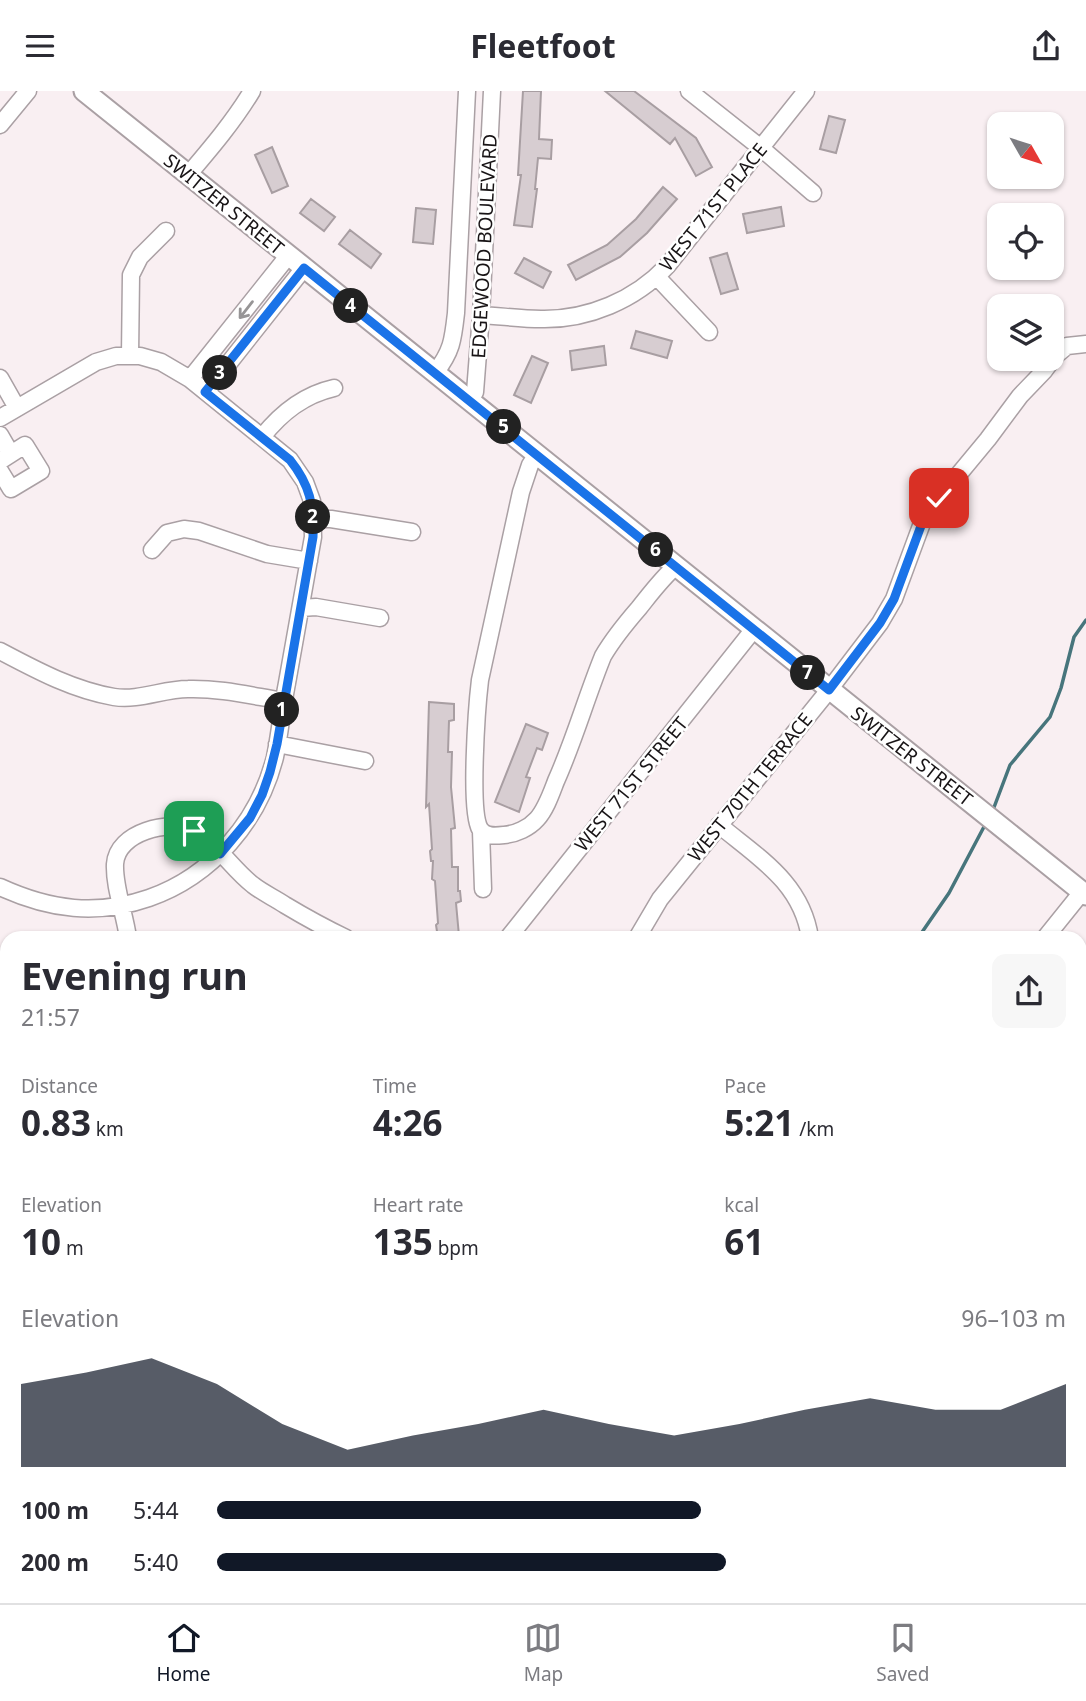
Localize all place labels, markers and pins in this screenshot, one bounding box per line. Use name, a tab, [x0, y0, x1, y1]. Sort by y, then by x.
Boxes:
pin: 4	[334, 289, 368, 323]
pin: 3	[202, 355, 238, 391]
pin: 5	[486, 409, 522, 445]
pin	[909, 468, 969, 528]
pin: 2	[296, 499, 330, 535]
pin: 6	[638, 533, 674, 567]
pin: 7	[790, 655, 826, 691]
pin: 1	[264, 693, 300, 727]
pin	[164, 801, 224, 861]

